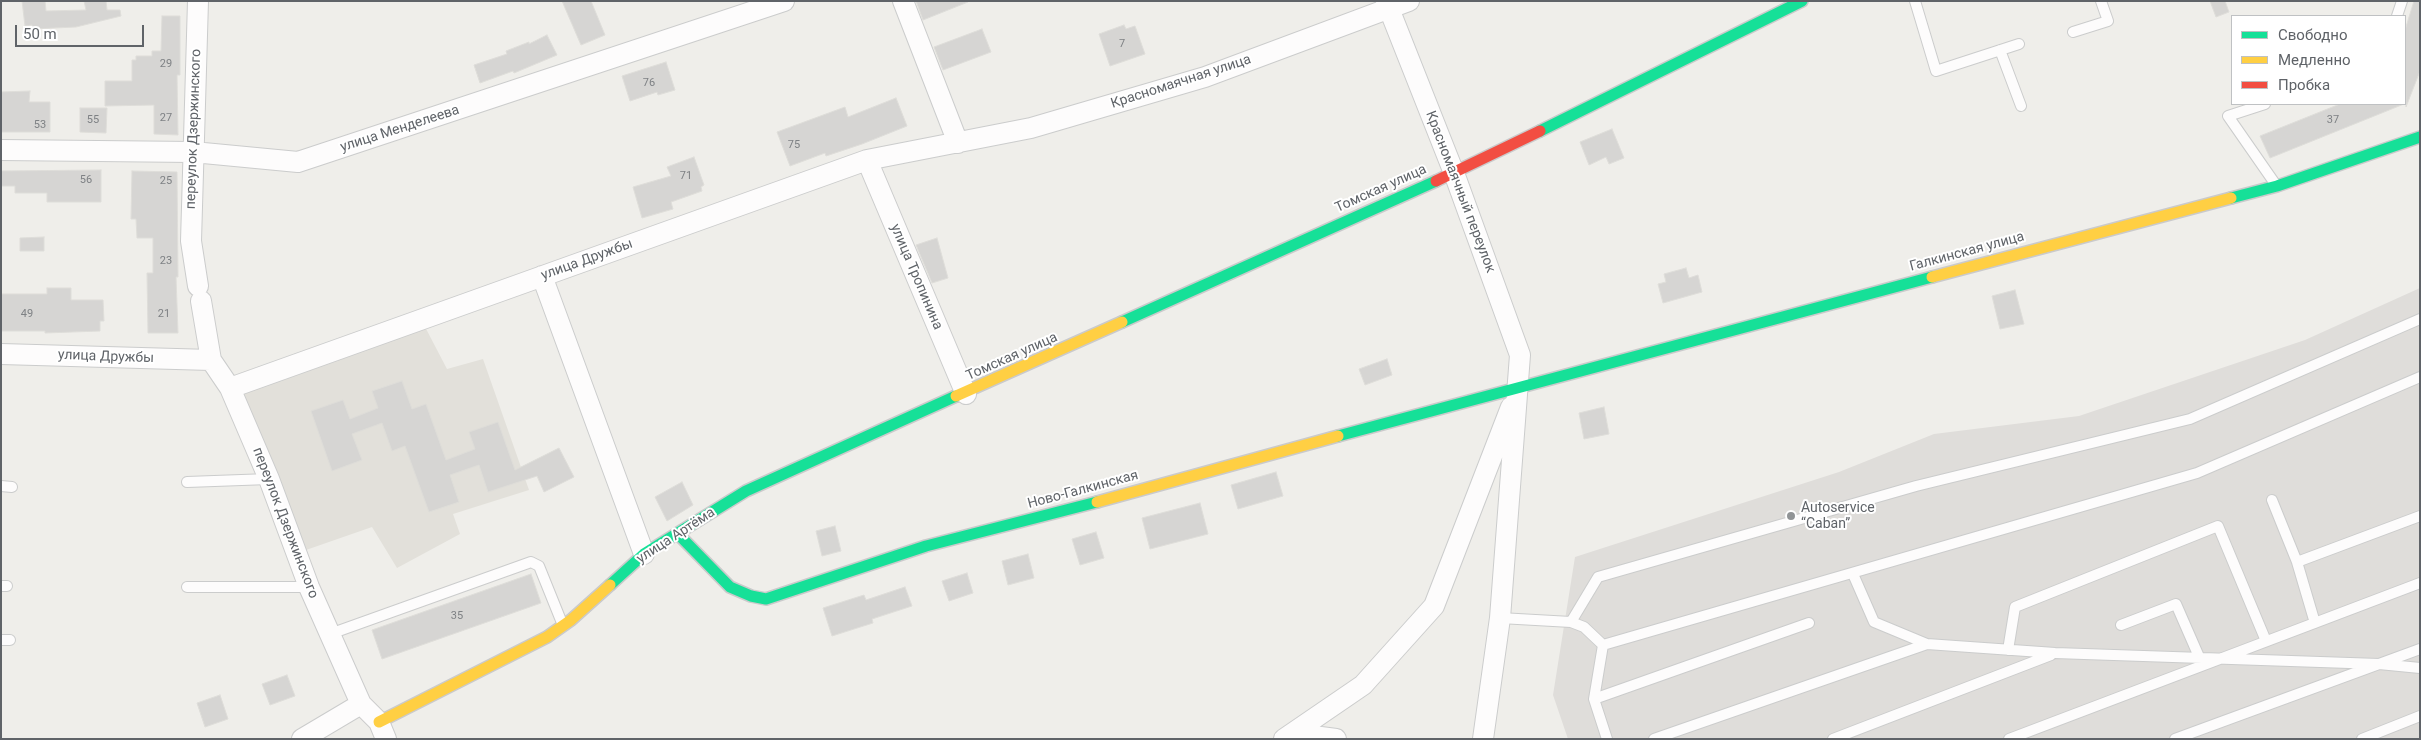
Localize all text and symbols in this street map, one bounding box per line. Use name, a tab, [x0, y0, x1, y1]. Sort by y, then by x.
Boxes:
scale bar	[18, 15, 146, 47]
legend	[2231, 15, 2406, 105]
text: 50 m	[23, 25, 57, 43]
text: Свободно	[2278, 26, 2347, 44]
house number: 7	[1119, 37, 1125, 51]
street label: переулок Дзержинского	[183, 49, 205, 209]
street label: Красномаячная улица	[1109, 51, 1253, 113]
text: Медленно	[2278, 51, 2351, 69]
house number: 29	[160, 57, 172, 71]
house number: 76	[643, 76, 655, 90]
text: Пробка	[2278, 76, 2330, 94]
street label: улица Менделеева	[338, 102, 462, 156]
street label: Красномаячный переулок	[1421, 109, 1499, 275]
house number: 27	[160, 111, 172, 125]
house number: 55	[87, 113, 99, 127]
house number: 37	[2327, 113, 2339, 127]
house number: 53	[34, 118, 46, 132]
house number: 75	[788, 138, 800, 152]
street label: Томская улица	[1333, 161, 1429, 217]
house number: 71	[680, 169, 692, 183]
house number: 56	[80, 173, 92, 187]
house number: 25	[160, 174, 172, 188]
street label: улица Тропинина	[886, 222, 946, 332]
street label: Галкинская улица	[1908, 229, 2026, 275]
street label: улица Дружбы	[539, 236, 635, 284]
house number: 23	[160, 254, 172, 268]
house number: 49	[21, 307, 33, 321]
house number: 21	[158, 307, 170, 321]
street label: Томская улица	[964, 329, 1060, 385]
street label: улица Дружбы	[58, 347, 154, 367]
street label: переулок Дзержинского	[248, 445, 322, 601]
street label: Ново-Галкинская	[1026, 467, 1140, 513]
place label: Autoservice “Caban”	[1801, 500, 1875, 532]
street label: улица Артёма	[634, 504, 718, 568]
marker: Autoservice “Caban”	[1785, 510, 1797, 522]
house number: 35	[451, 609, 463, 623]

